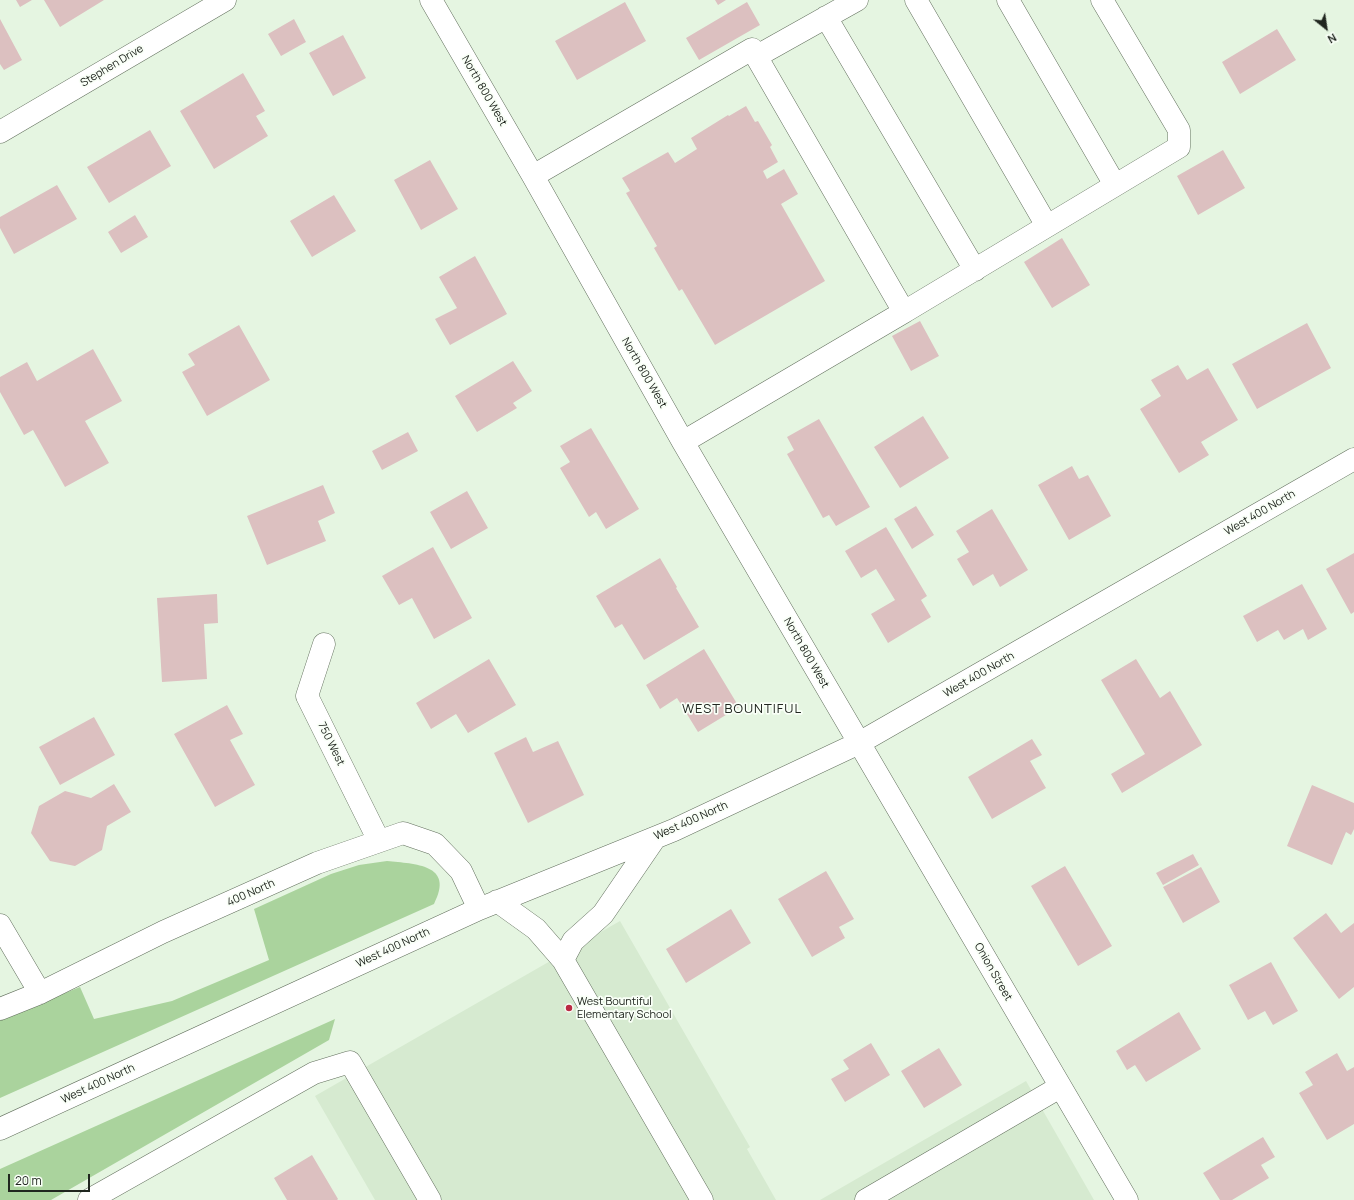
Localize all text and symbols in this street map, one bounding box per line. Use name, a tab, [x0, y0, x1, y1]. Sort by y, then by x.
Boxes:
north arrow	[1306, 8, 1346, 48]
text: N	[1325, 30, 1339, 47]
street label: Stephen Drive	[78, 42, 146, 90]
street label: North 800 West	[458, 53, 510, 129]
street label: North 800 West	[618, 335, 670, 411]
street label: West 400 North	[1222, 487, 1298, 539]
street label: North 800 West	[780, 615, 832, 691]
street label: West 400 North	[941, 649, 1017, 701]
district label: WEST BOUNTIFUL	[682, 701, 802, 717]
street label: 750 West	[315, 720, 347, 768]
street label: West 400 North	[652, 799, 730, 843]
street label: 400 North	[225, 877, 277, 909]
street label: West 400 North	[354, 925, 432, 971]
street label: Onion Street	[971, 941, 1015, 1003]
place label: West Bountiful Elementary School	[577, 995, 672, 1021]
marker: West Bountiful Elementary School	[564, 1003, 574, 1013]
street label: West 400 North	[59, 1061, 137, 1107]
scale bar	[10, 1166, 92, 1192]
text: 20 m	[15, 1172, 42, 1189]

